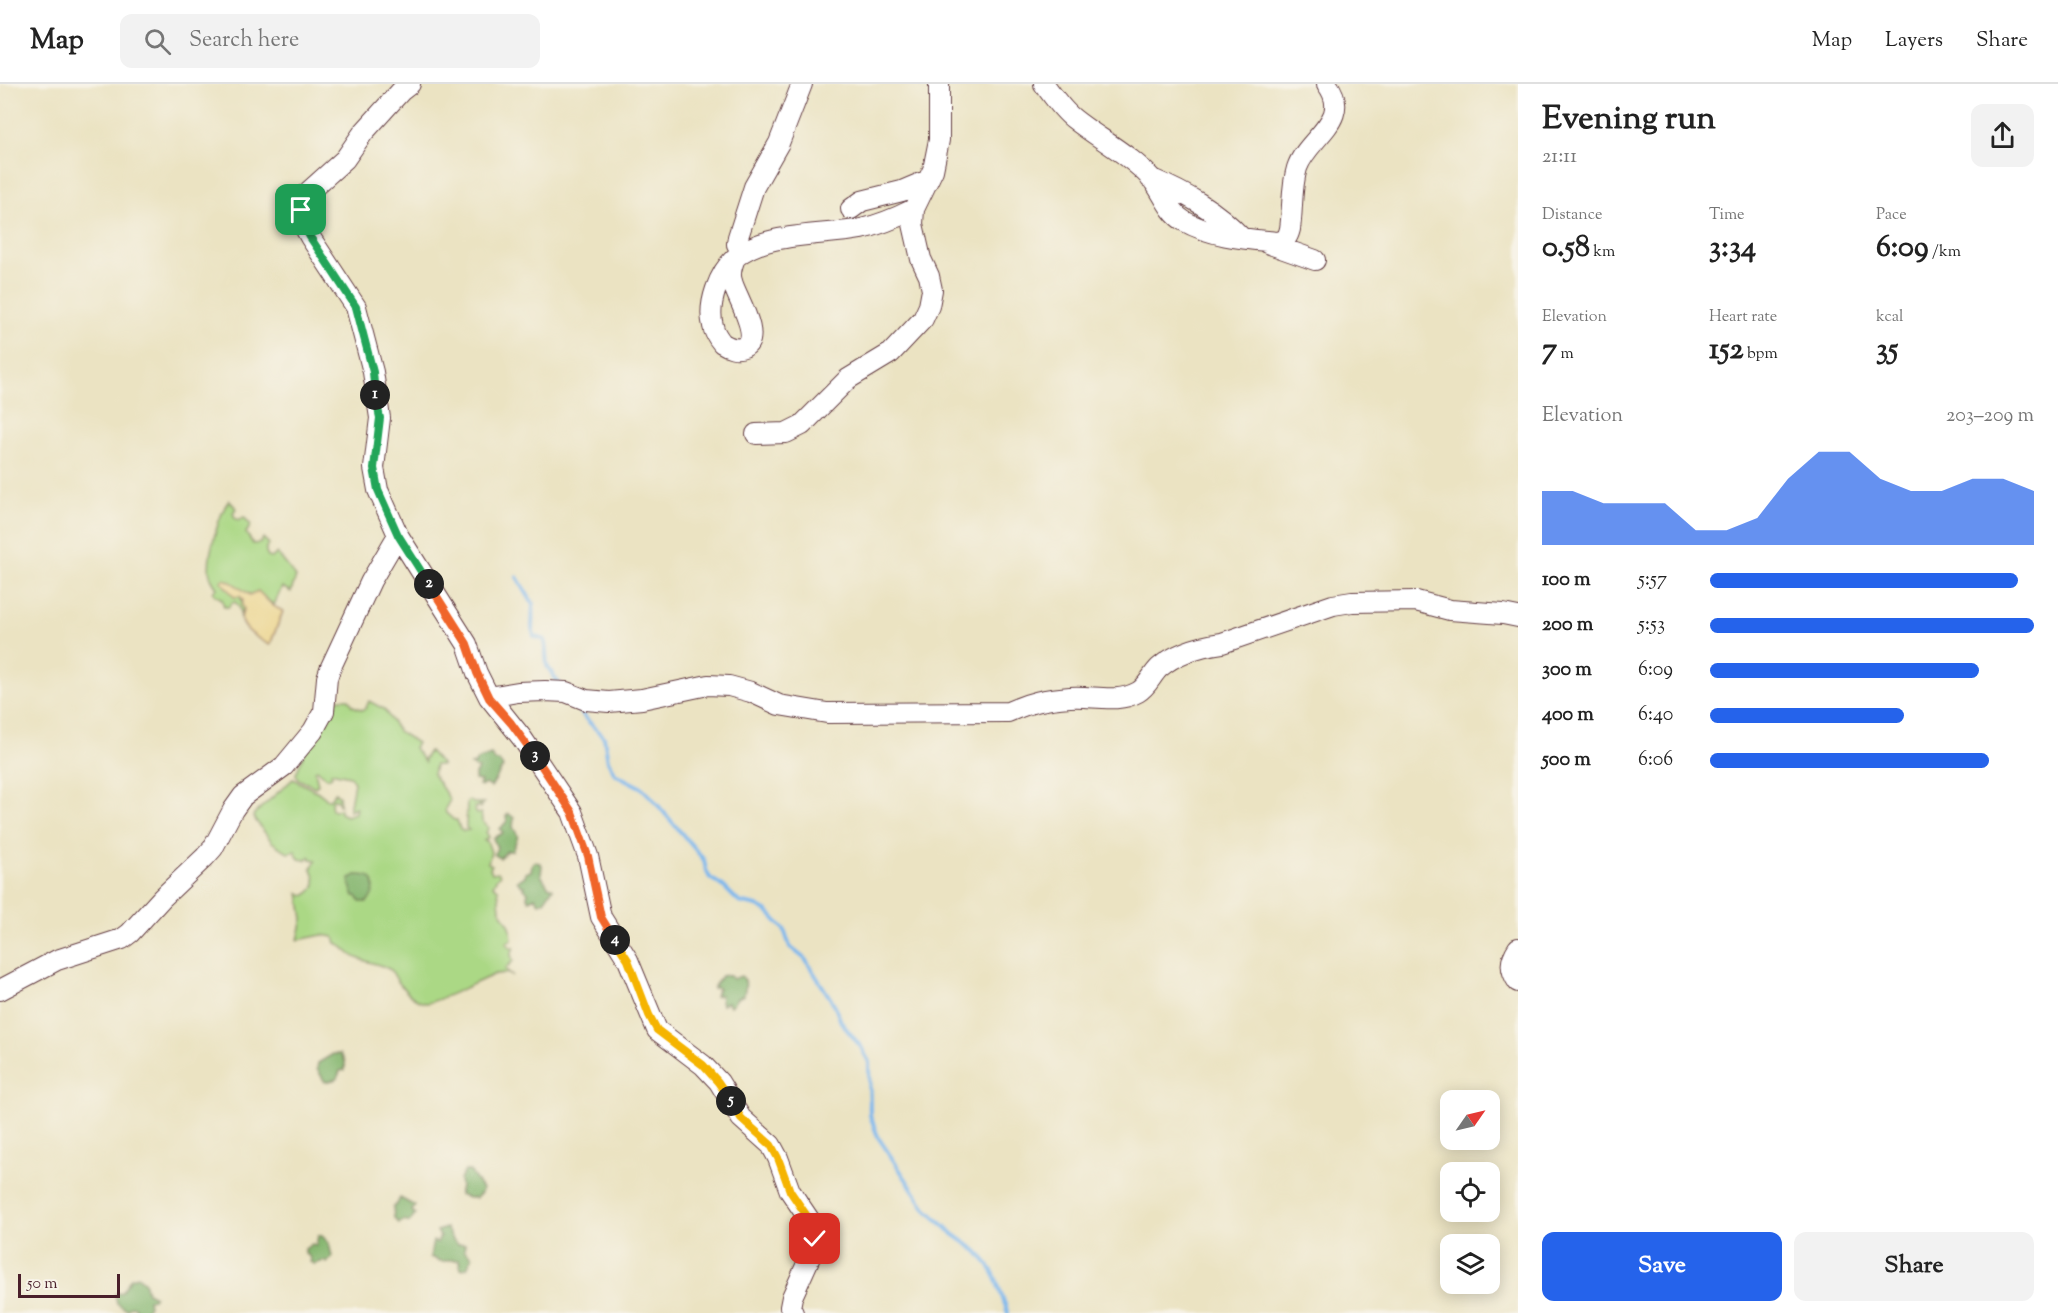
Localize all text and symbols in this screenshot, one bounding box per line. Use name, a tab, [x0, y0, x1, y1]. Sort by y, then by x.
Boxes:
search box	[120, 14, 540, 68]
text: Map	[30, 21, 84, 61]
icon: search	[141, 25, 174, 58]
text: Search here	[189, 25, 299, 57]
text: Map	[1812, 26, 1852, 56]
text: Layers	[1885, 26, 1943, 56]
text: Share	[1976, 26, 2028, 56]
text: Evening run	[1542, 96, 1716, 144]
button: share	[1971, 104, 2034, 167]
text: 21:11	[1542, 143, 1577, 172]
pin	[275, 184, 326, 235]
icon: arrive	[284, 193, 317, 226]
text: Distance	[1542, 204, 1602, 227]
text: Time	[1709, 204, 1745, 227]
text: Pace	[1876, 204, 1907, 227]
text: 0.58	[1542, 227, 1590, 270]
text: 3:34	[1709, 227, 1756, 270]
text: 6:09	[1876, 227, 1929, 270]
text: km	[1590, 241, 1615, 264]
text: /km	[1929, 241, 1961, 264]
text: Elevation	[1542, 306, 1607, 329]
text: Heart rate	[1709, 306, 1777, 329]
text: kcal	[1876, 306, 1904, 329]
text: 7	[1542, 329, 1557, 372]
text: 152	[1709, 329, 1744, 372]
text: 35	[1876, 329, 1898, 372]
text: m	[1557, 343, 1574, 366]
text: bpm	[1744, 343, 1778, 366]
pin: 1	[360, 380, 390, 410]
text: 1	[372, 383, 378, 406]
text: Elevation	[1542, 402, 1623, 431]
text: 203–209 m	[1946, 402, 2034, 431]
text: 100 m	[1542, 566, 1591, 595]
text: 5:57	[1638, 566, 1667, 595]
pin: 2	[414, 569, 444, 599]
text: 2	[425, 572, 433, 595]
text: 200 m	[1542, 611, 1593, 640]
text: 5:53	[1638, 611, 1665, 640]
text: 300 m	[1542, 656, 1592, 685]
text: 6:09	[1638, 656, 1673, 685]
text: 400 m	[1542, 701, 1594, 730]
text: 6:40	[1638, 701, 1673, 730]
pin: 3	[520, 741, 550, 771]
text: 3	[532, 744, 538, 767]
text: 500 m	[1542, 746, 1591, 775]
text: 6:06	[1638, 746, 1673, 775]
pin: 4	[600, 925, 630, 955]
text: 4	[611, 928, 619, 951]
pin: 5	[716, 1086, 746, 1116]
text: 5	[728, 1089, 734, 1112]
north arrow	[1440, 1090, 1500, 1150]
map controls	[1440, 1090, 1500, 1294]
button: locate	[1440, 1162, 1500, 1222]
pin	[789, 1213, 840, 1264]
icon: check	[798, 1222, 831, 1255]
button: Save	[1542, 1232, 1782, 1301]
button: Share	[1794, 1232, 2034, 1301]
button: layers	[1440, 1234, 1500, 1294]
scale bar	[18, 1271, 120, 1298]
text: 50 m	[27, 1273, 58, 1296]

